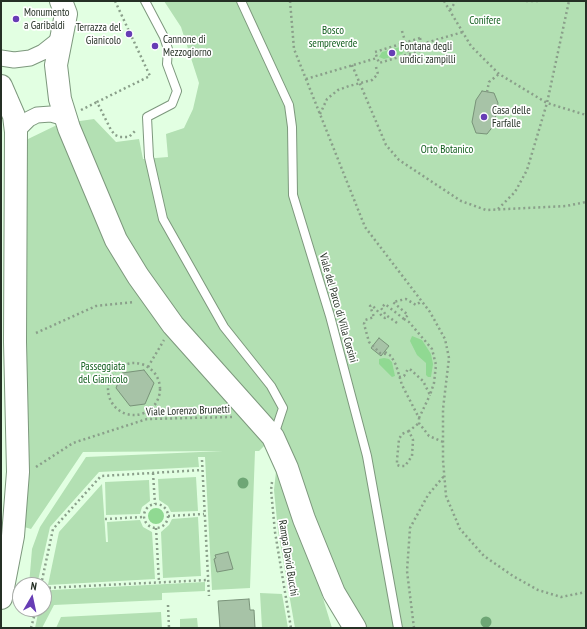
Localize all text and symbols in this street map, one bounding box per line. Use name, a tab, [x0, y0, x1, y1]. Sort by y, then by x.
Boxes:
place label: Monumento a Garibaldi	[24, 6, 70, 32]
marker: Monumento a Garibaldi	[11, 14, 21, 24]
park label: Conifere	[469, 14, 501, 28]
place label: Terrazza del Gianicolo	[76, 21, 121, 47]
park label: Bosco sempreverde	[309, 24, 357, 50]
marker: Terrazza del Gianicolo	[124, 29, 134, 39]
place label: Cannone di Mezzogiorno	[163, 33, 211, 59]
place label: Fontana degli undici zampilli	[400, 40, 456, 66]
marker: Cannone di Mezzogiorno	[150, 41, 160, 51]
marker: Fontana degli undici zampilli	[387, 48, 397, 58]
place label: Casa delle Farfalle	[492, 104, 531, 130]
marker: Casa delle Farfalle	[479, 112, 489, 122]
park label: Orto Botanico	[421, 143, 473, 157]
street label: Viale del Parco di Villa Corsini	[316, 252, 360, 364]
park label: Passeggiata del Gianicolo	[78, 360, 128, 386]
street label: Viale Lorenzo Brunetti	[146, 403, 230, 419]
street label: Rampa David Bucchi	[275, 519, 301, 597]
north arrow	[12, 577, 52, 617]
text: N	[30, 579, 38, 594]

